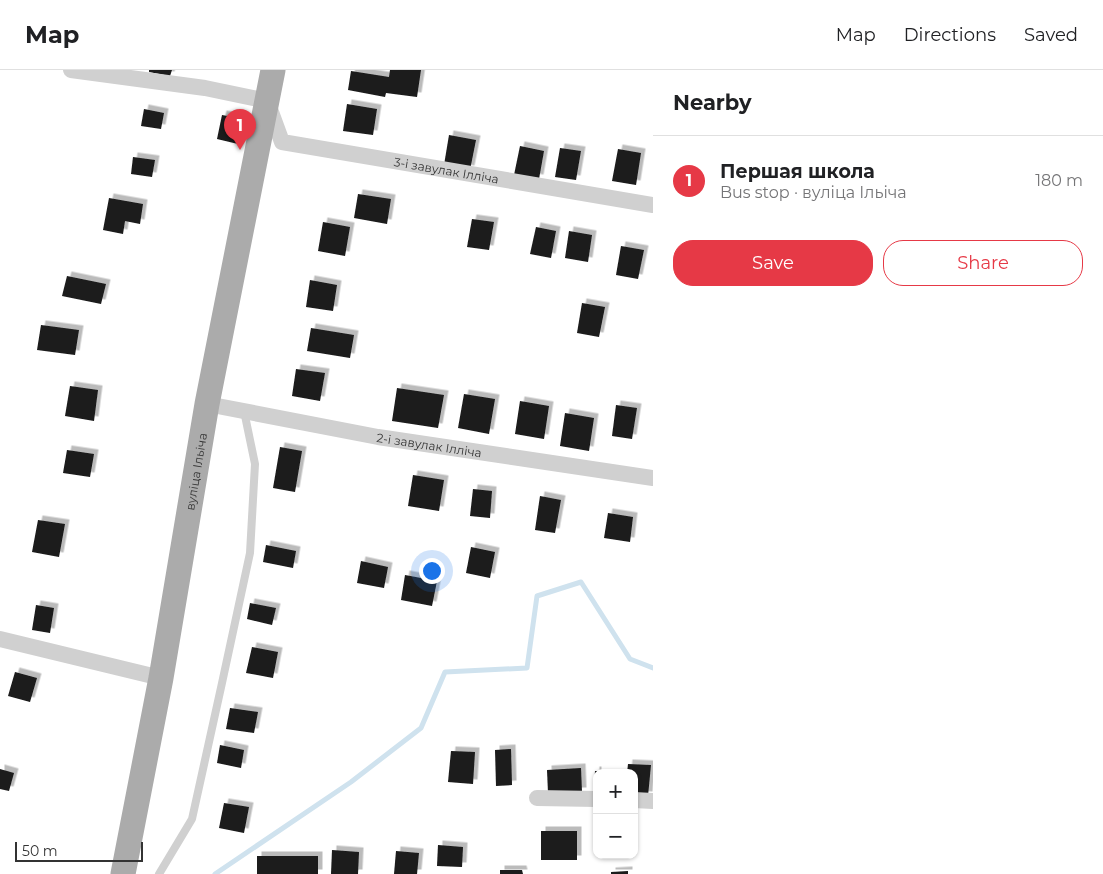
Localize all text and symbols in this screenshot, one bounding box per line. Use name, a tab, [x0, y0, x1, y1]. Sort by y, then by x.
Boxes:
text: Map	[25, 20, 79, 49]
text: Map	[836, 24, 876, 46]
text: Directions	[904, 24, 996, 46]
text: Saved	[1024, 24, 1078, 46]
text: Nearby	[673, 90, 752, 115]
pin: 1	[224, 109, 256, 150]
street label: 3-і завулак Ілліча	[393, 154, 500, 186]
text: Першая школа	[720, 160, 875, 183]
text: 1	[686, 171, 692, 190]
text: 180 m	[1035, 171, 1083, 190]
text: Bus stop · вуліца Ільіча	[720, 183, 907, 202]
button: Save	[673, 240, 873, 286]
button: Share	[883, 240, 1083, 286]
street label: 2-і завулак Ілліча	[376, 429, 483, 460]
street label: вуліца Ільіча	[182, 432, 210, 512]
your location	[419, 558, 445, 584]
map controls	[593, 769, 638, 859]
button: +	[593, 769, 638, 814]
button: −	[593, 814, 638, 859]
scale bar	[15, 839, 142, 862]
text: 50 m	[22, 842, 58, 860]

